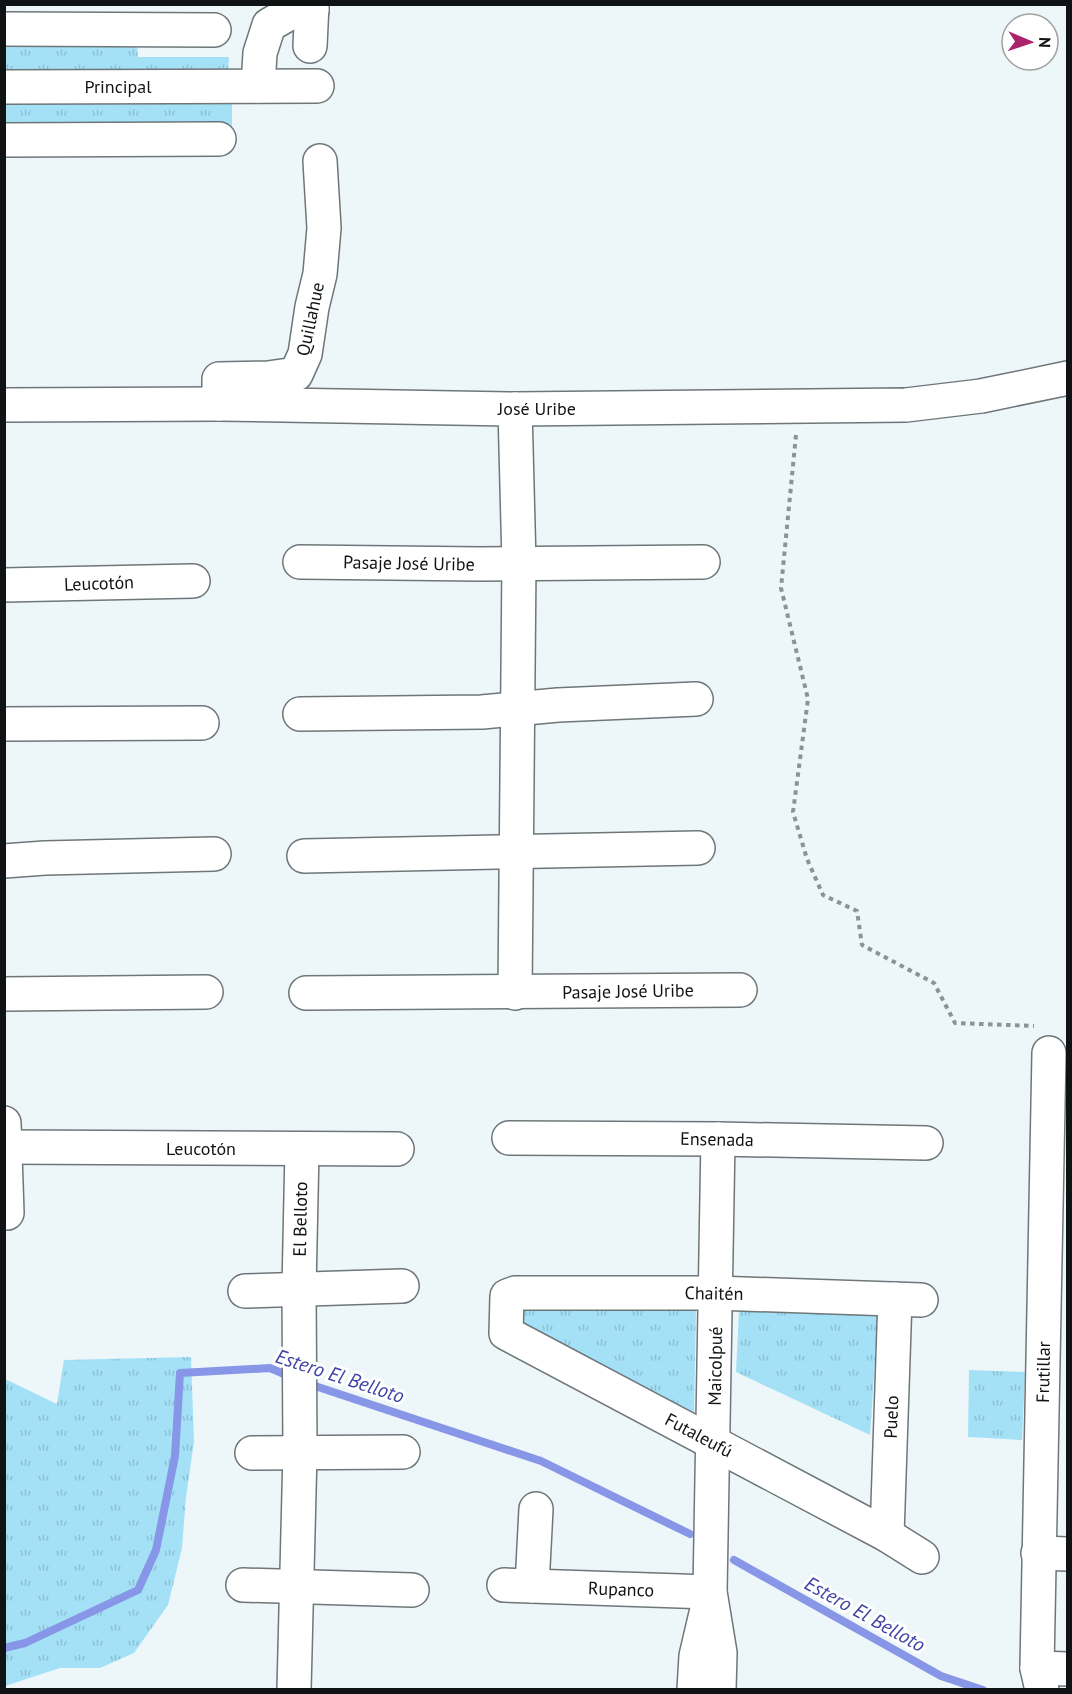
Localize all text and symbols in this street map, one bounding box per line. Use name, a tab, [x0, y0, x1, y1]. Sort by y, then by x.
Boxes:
north arrow	[1000, 12, 1060, 72]
text: N	[1035, 37, 1055, 48]
street label: Principal	[84, 75, 152, 98]
street label: Quillahue	[291, 280, 329, 358]
street label: José Uribe	[497, 397, 576, 420]
street label: Pasaje José Uribe	[343, 550, 475, 576]
street label: Leucotón	[64, 570, 134, 596]
street label: Pasaje José Uribe	[562, 978, 694, 1004]
street label: Ensenada	[680, 1127, 754, 1151]
street label: Leucotón	[166, 1137, 236, 1160]
street label: El Belloto	[288, 1181, 312, 1257]
street label: Chaitén	[684, 1281, 744, 1305]
street label: Maicolpué	[703, 1326, 727, 1406]
street label: Frutillar	[1031, 1341, 1055, 1403]
water label: Estero El Belloto	[272, 1343, 408, 1409]
street label: Puelo	[879, 1395, 903, 1439]
street label: Futaleufú	[661, 1408, 737, 1462]
water label: Estero El Belloto	[800, 1570, 930, 1658]
street label: Rupanco	[588, 1576, 654, 1602]

